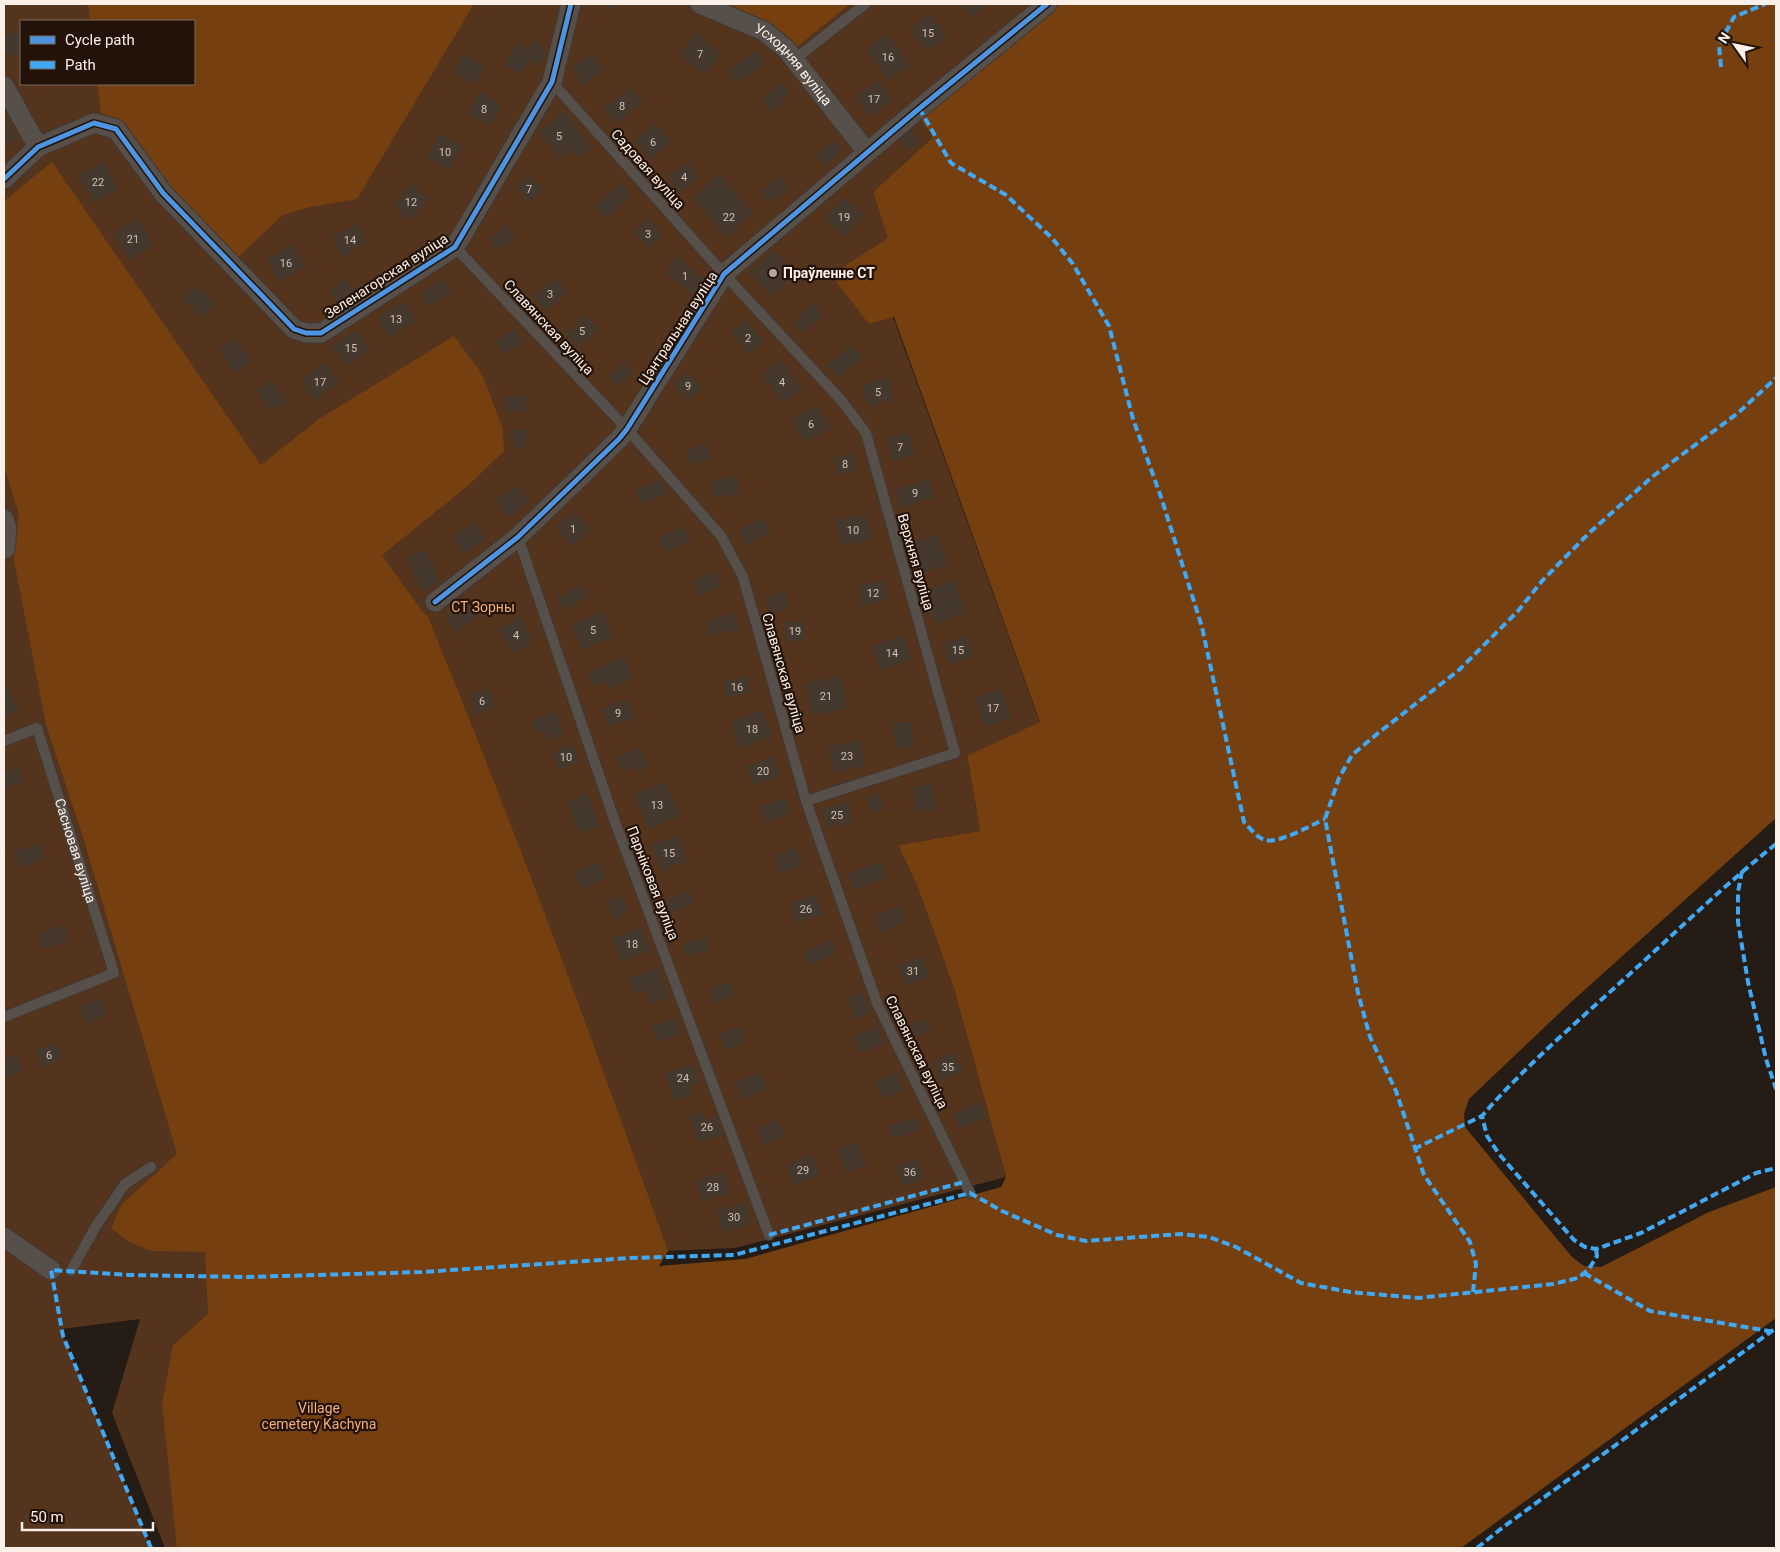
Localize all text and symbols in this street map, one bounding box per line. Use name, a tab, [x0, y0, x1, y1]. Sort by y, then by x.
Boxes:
legend	[20, 20, 195, 85]
street label: Усходняя вуліца	[753, 20, 835, 109]
north arrow	[1710, 20, 1760, 70]
house number: 15	[922, 27, 934, 40]
text: N	[1715, 29, 1734, 46]
text: Cycle path	[65, 31, 135, 49]
house number: 7	[697, 48, 703, 61]
house number: 16	[882, 51, 894, 64]
text: Path	[65, 56, 96, 74]
house number: 17	[868, 93, 880, 106]
house number: 8	[619, 100, 625, 113]
house number: 8	[481, 103, 487, 116]
street label: Садовая вуліца	[608, 126, 688, 212]
house number: 5	[556, 130, 562, 143]
house number: 6	[650, 136, 656, 149]
house number: 10	[439, 146, 451, 159]
house number: 4	[681, 171, 687, 184]
house number: 22	[92, 176, 104, 189]
house number: 7	[526, 183, 532, 196]
house number: 12	[405, 196, 417, 209]
house number: 22	[723, 211, 735, 224]
house number: 19	[838, 211, 850, 224]
house number: 3	[645, 228, 651, 241]
street label: Зеленагорская вуліца	[321, 230, 451, 322]
house number: 21	[127, 233, 139, 246]
house number: 14	[344, 234, 356, 247]
house number: 16	[280, 257, 292, 270]
place label: Праўленне СТ	[783, 265, 875, 281]
marker: Праўленне СТ	[767, 267, 779, 279]
street label: Цэнтральная вуліца	[635, 268, 721, 388]
house number: 1	[682, 270, 688, 283]
street label: Славянская вуліца	[501, 276, 597, 378]
house number: 3	[547, 288, 553, 301]
house number: 13	[390, 313, 402, 326]
house number: 5	[579, 325, 585, 338]
house number: 2	[745, 332, 751, 345]
house number: 15	[345, 342, 357, 355]
house number: 17	[314, 376, 326, 389]
house number: 4	[779, 376, 785, 389]
house number: 9	[685, 380, 691, 393]
house number: 5	[875, 386, 881, 399]
house number: 6	[808, 418, 814, 431]
house number: 7	[897, 441, 903, 454]
house number: 8	[842, 458, 848, 471]
house number: 9	[912, 487, 918, 500]
street label: Верхняя вуліца	[895, 512, 937, 612]
house number: 1	[570, 523, 576, 536]
house number: 10	[847, 524, 859, 537]
house number: 12	[867, 587, 879, 600]
park label: СТ Зорны	[451, 599, 515, 615]
street label: Славянская вуліца	[759, 611, 809, 735]
house number: 5	[590, 624, 596, 637]
house number: 19	[789, 625, 801, 638]
house number: 4	[513, 629, 519, 642]
house number: 15	[952, 644, 964, 657]
house number: 14	[886, 647, 898, 660]
house number: 16	[731, 681, 743, 694]
house number: 21	[820, 690, 832, 703]
house number: 6	[479, 695, 485, 708]
house number: 17	[987, 702, 999, 715]
house number: 9	[615, 707, 621, 720]
house number: 18	[746, 723, 758, 736]
house number: 23	[841, 750, 853, 763]
house number: 10	[560, 751, 572, 764]
house number: 20	[757, 765, 769, 778]
street label: Сасновая вуліца	[52, 796, 99, 905]
house number: 13	[651, 799, 663, 812]
house number: 25	[831, 809, 843, 822]
street label: Парніковая вуліца	[624, 824, 682, 942]
house number: 15	[663, 847, 675, 860]
house number: 26	[800, 903, 812, 916]
house number: 18	[626, 938, 638, 951]
house number: 31	[907, 965, 919, 978]
street label: Славянская вуліца	[883, 993, 951, 1111]
house number: 6	[46, 1049, 52, 1062]
house number: 35	[942, 1061, 954, 1074]
house number: 24	[677, 1072, 689, 1085]
house number: 26	[701, 1121, 713, 1134]
house number: 29	[797, 1164, 809, 1177]
house number: 36	[904, 1166, 916, 1179]
house number: 28	[707, 1181, 719, 1194]
house number: 30	[728, 1211, 740, 1224]
park label: Village cemetery Kachyna	[262, 1400, 376, 1432]
scale bar	[22, 1500, 154, 1532]
text: 50 m	[30, 1508, 64, 1526]

